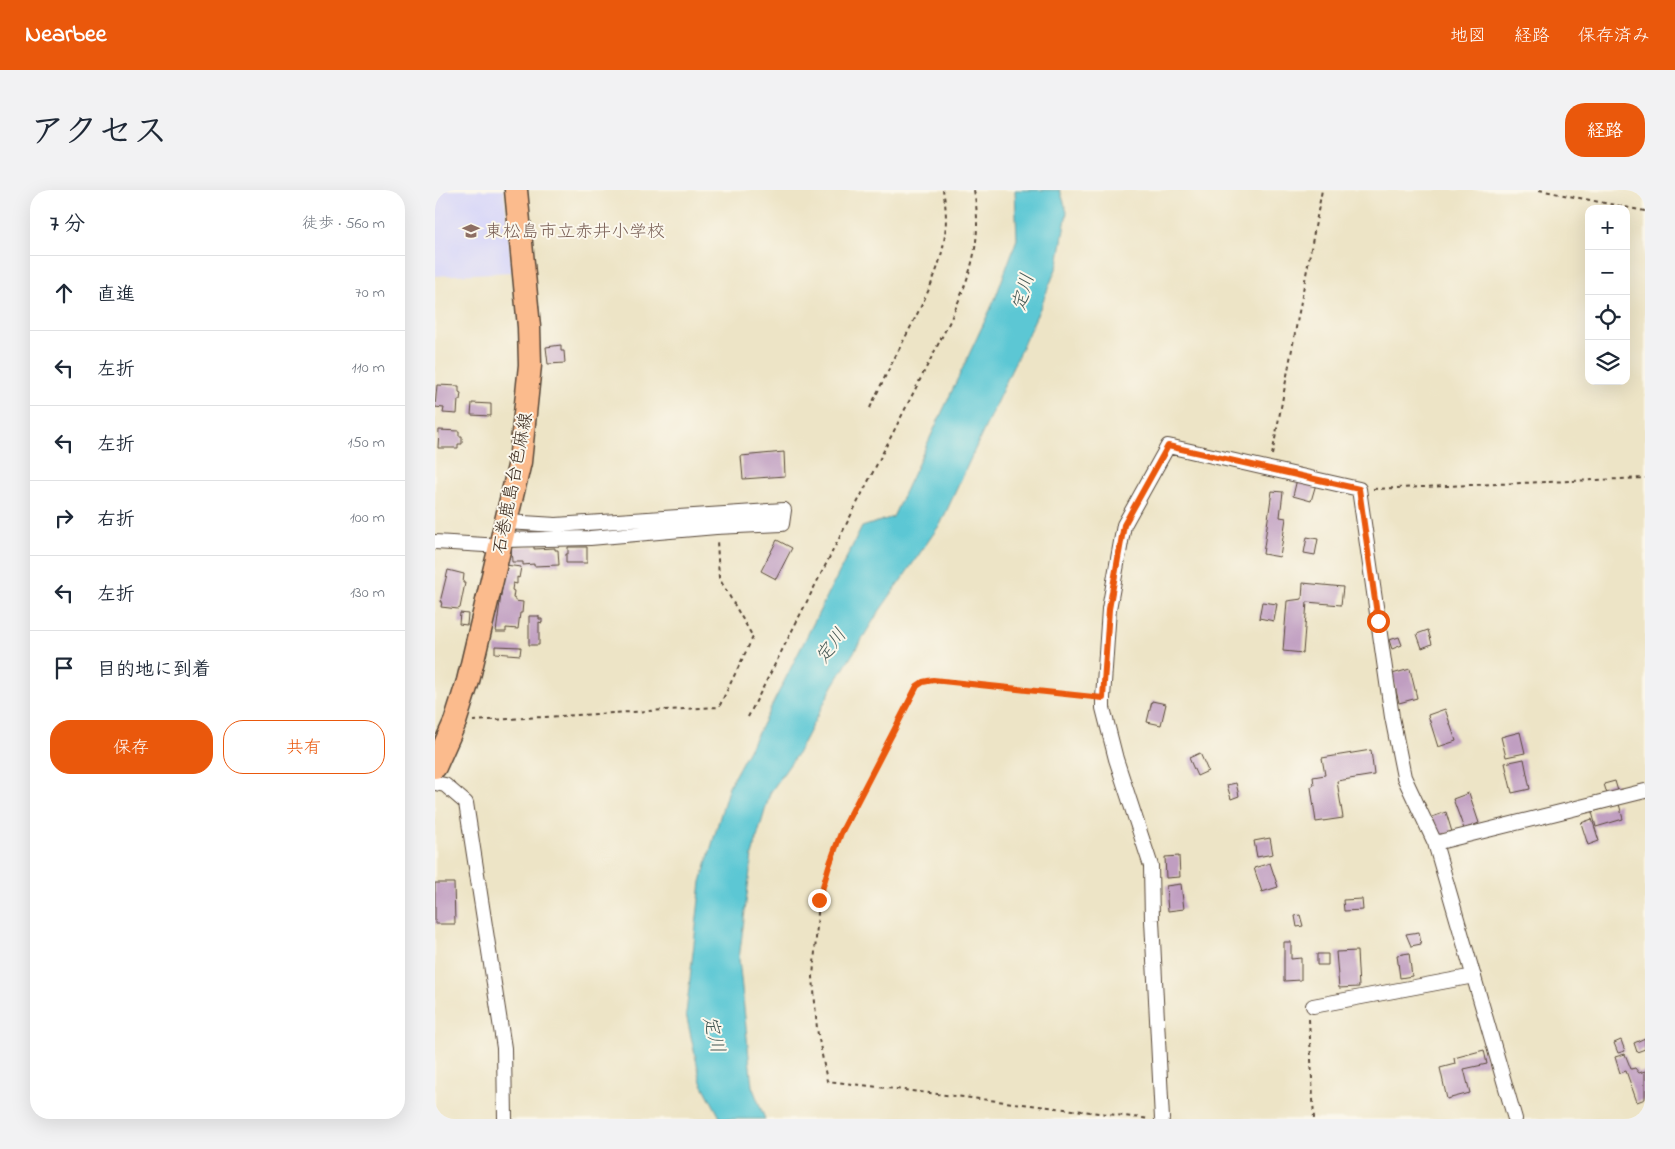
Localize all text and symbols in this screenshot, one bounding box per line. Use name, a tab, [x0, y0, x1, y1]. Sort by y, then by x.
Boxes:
text: Nearbee	[25, 18, 107, 53]
text: 地図	[1450, 24, 1486, 50]
text: 経路	[1514, 24, 1550, 50]
text: 保存済み	[1578, 24, 1650, 50]
button: 経路	[1565, 103, 1645, 157]
text: アクセス	[30, 108, 168, 159]
map controls	[1585, 205, 1630, 385]
button: +	[1585, 205, 1630, 250]
text: 7 分	[50, 210, 85, 240]
text: 徒歩 · 560 m	[302, 212, 385, 236]
place label: 東松島市立赤井小学校	[485, 220, 665, 246]
school or university icon: 東松島市立赤井小学校	[461, 221, 481, 241]
button: −	[1585, 250, 1630, 295]
water label: 定川	[1006, 271, 1042, 315]
icon: ahead	[50, 279, 78, 307]
text: 70 m	[355, 281, 385, 305]
text: 直進	[97, 282, 135, 309]
button: locate	[1585, 295, 1630, 340]
button: layers	[1585, 340, 1630, 385]
icon: left	[50, 354, 78, 382]
text: 110 m	[351, 356, 385, 380]
text: 左折	[97, 357, 135, 384]
street label: 石巻鹿島台色麻線	[487, 410, 540, 557]
icon: left	[50, 429, 78, 457]
text: 150 m	[347, 431, 385, 455]
text: 左折	[97, 432, 135, 459]
icon: right	[50, 504, 78, 532]
text: 100 m	[350, 506, 385, 530]
text: 右折	[97, 507, 135, 534]
icon: left	[50, 579, 78, 607]
text: 130 m	[350, 581, 385, 605]
text: 左折	[97, 582, 135, 609]
route start	[1367, 610, 1390, 633]
water label: 定川	[810, 623, 854, 670]
icon: arrive	[50, 654, 78, 682]
text: 目的地に到着	[97, 657, 211, 684]
button: 保存	[50, 720, 213, 774]
button: 共有	[223, 720, 385, 774]
route end	[808, 889, 831, 912]
water label: 定川	[695, 1013, 730, 1056]

